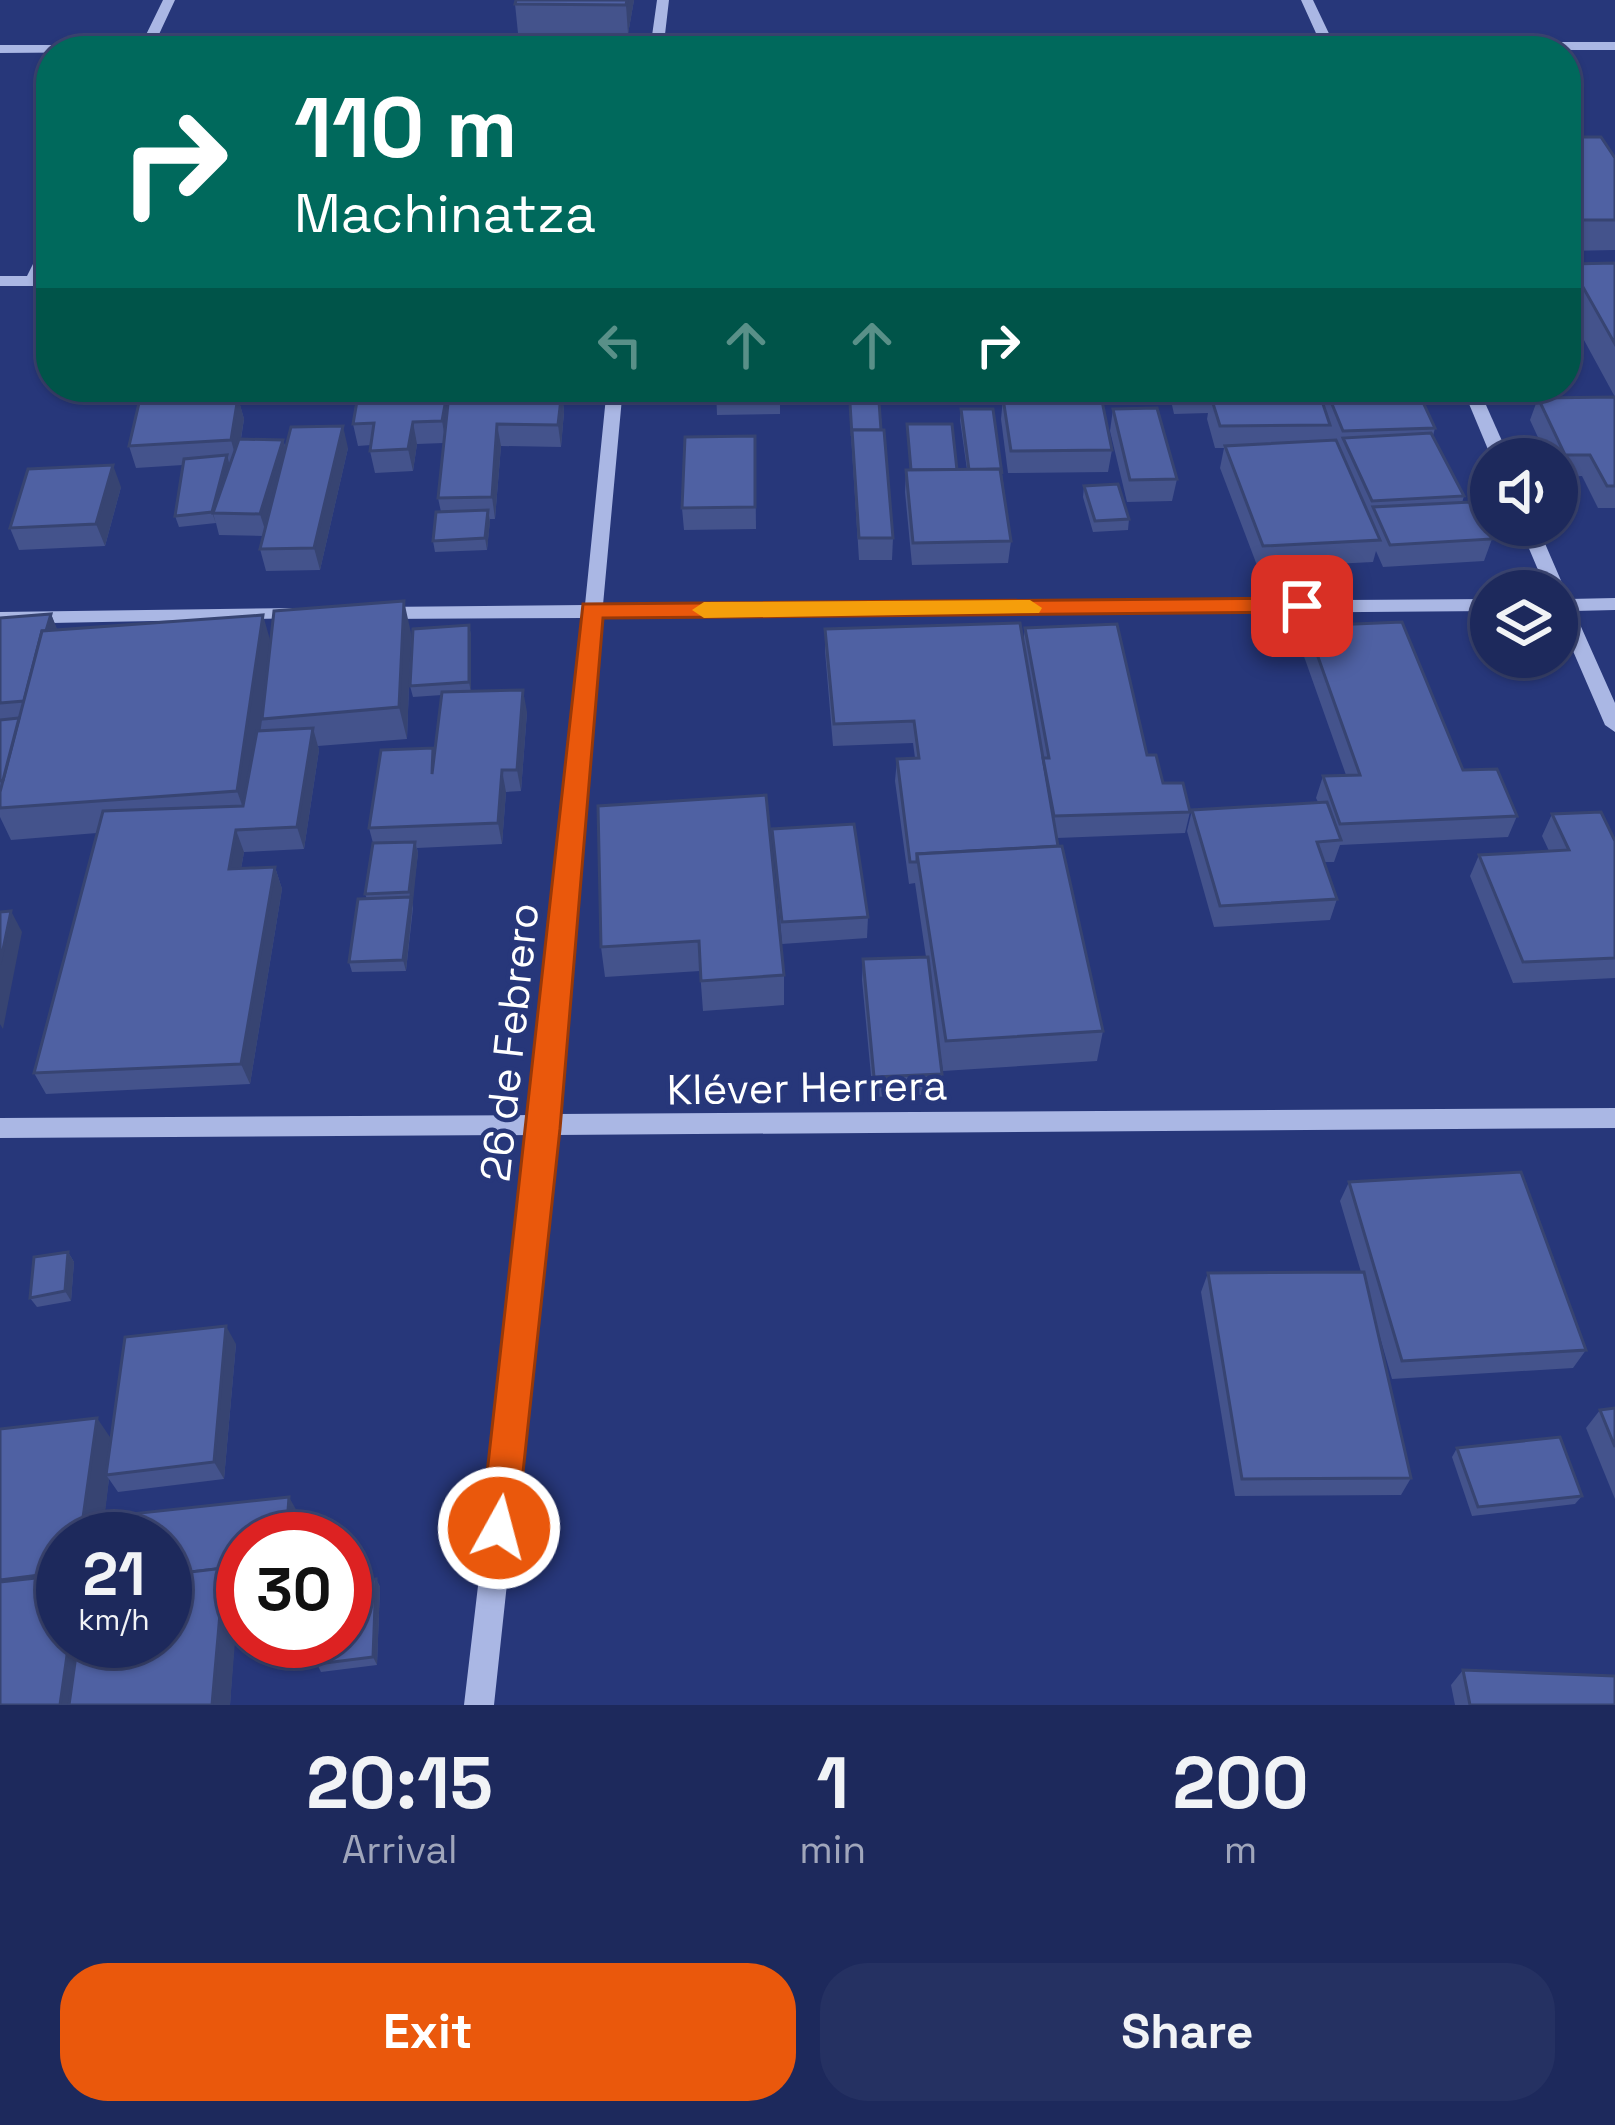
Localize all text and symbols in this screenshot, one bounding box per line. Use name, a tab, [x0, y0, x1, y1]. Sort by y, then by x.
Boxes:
text: 110 m	[294, 74, 517, 182]
icon: right	[96, 84, 252, 240]
text: Machinatza	[294, 179, 596, 248]
icon: left	[587, 312, 653, 378]
icon: ahead	[713, 312, 779, 378]
icon: ahead	[839, 312, 905, 378]
icon: right	[965, 312, 1031, 378]
map controls	[1470, 438, 1578, 678]
button: sound	[1470, 438, 1578, 546]
pin	[1251, 555, 1353, 657]
button: layers	[1470, 570, 1578, 678]
icon: arrive	[1269, 573, 1335, 639]
street label: 26 de Febrero	[469, 900, 550, 1184]
street label: Kléver Herrera	[666, 1059, 948, 1116]
position arrow	[436, 1465, 562, 1591]
speed limit sign: 30	[216, 1512, 372, 1668]
text: 21	[83, 1536, 145, 1613]
text: km/h	[78, 1600, 150, 1639]
text: 20:15	[306, 1737, 493, 1829]
text: 1	[816, 1737, 849, 1829]
text: 200	[1173, 1737, 1309, 1829]
text: Arrival	[342, 1825, 458, 1874]
text: min	[799, 1825, 866, 1874]
text: m	[1224, 1825, 1257, 1874]
button: Exit	[60, 1963, 796, 2101]
button: Share	[820, 1963, 1555, 2101]

